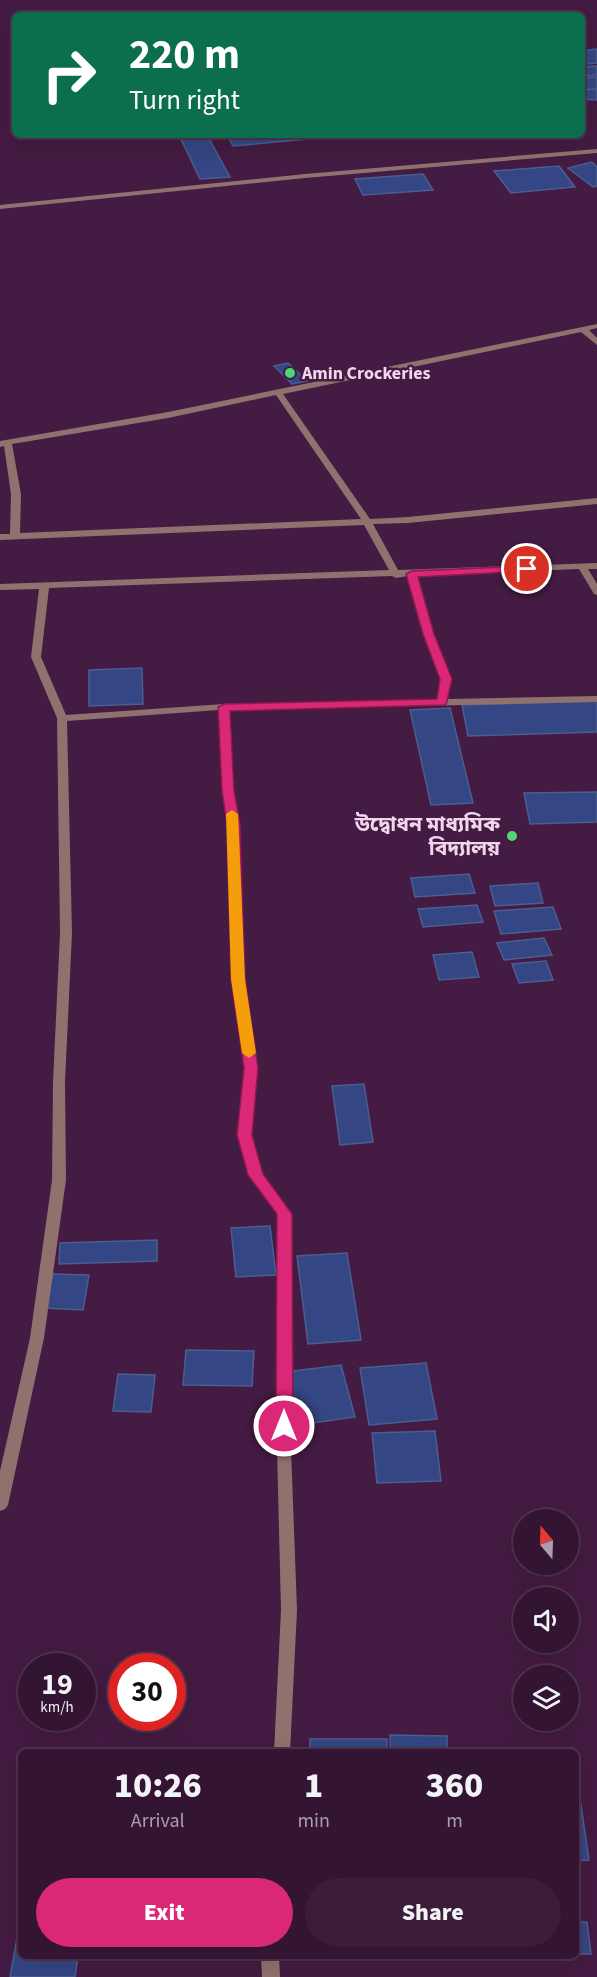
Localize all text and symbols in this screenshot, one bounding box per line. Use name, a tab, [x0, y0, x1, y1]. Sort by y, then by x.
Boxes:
text: 220 m	[129, 25, 240, 85]
icon: right	[30, 36, 108, 114]
text: Turn right	[129, 81, 240, 120]
place label: Amin Crockeries	[301, 361, 431, 386]
marker: Amin Crockeries	[283, 366, 297, 380]
pin	[501, 543, 552, 594]
icon: arrive	[510, 552, 543, 585]
place label: উদ্বোধন মাধ্যমিক বিদ্যালয়	[354, 809, 501, 863]
marker: উদ্বোধন মাধ্যমিক বিদ্যালয়	[505, 829, 519, 843]
position arrow	[252, 1394, 316, 1458]
north arrow	[513, 1509, 579, 1575]
map controls	[513, 1509, 579, 1731]
button: sound	[513, 1587, 579, 1653]
speed limit sign: 30	[108, 1653, 186, 1731]
text: 19	[41, 1663, 73, 1706]
button: layers	[513, 1665, 579, 1731]
text: km/h	[40, 1697, 74, 1718]
text: 10:26	[114, 1760, 202, 1811]
text: 1	[304, 1760, 323, 1811]
text: 360	[426, 1760, 483, 1811]
text: Arrival	[131, 1807, 185, 1835]
text: min	[297, 1807, 330, 1835]
text: m	[446, 1807, 463, 1835]
button: Exit	[36, 1878, 293, 1947]
button: Share	[305, 1878, 561, 1947]

